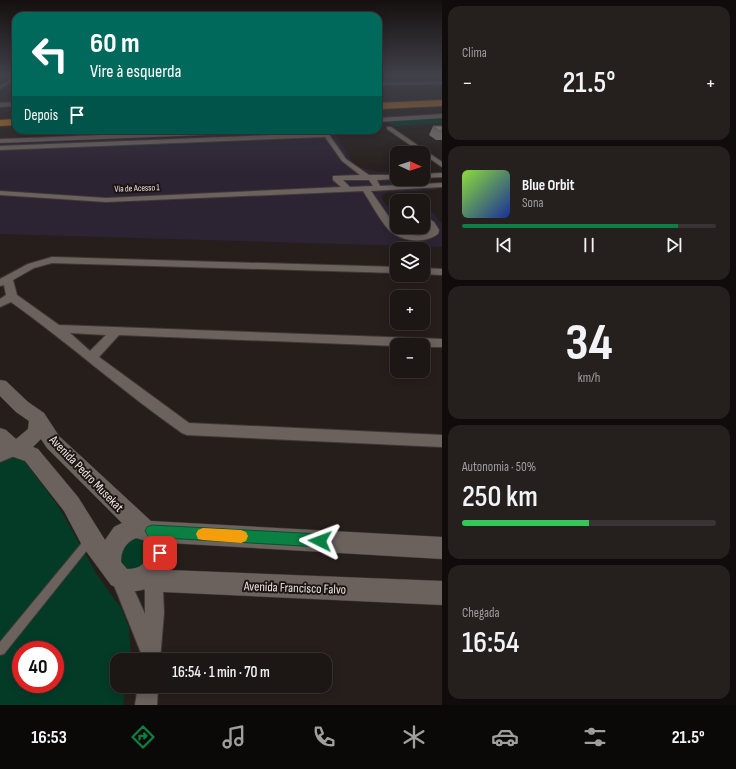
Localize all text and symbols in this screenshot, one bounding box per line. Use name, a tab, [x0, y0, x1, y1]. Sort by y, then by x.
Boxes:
text: 60 m	[90, 27, 139, 60]
icon: left	[24, 28, 76, 80]
text: Clima	[462, 45, 487, 61]
text: Vire à esquerda	[90, 61, 181, 82]
text: 21.5°	[562, 65, 616, 101]
text: −	[462, 70, 473, 97]
text: +	[705, 70, 716, 97]
icon: arrive	[66, 104, 88, 126]
text: Depois	[24, 106, 58, 125]
north arrow	[390, 146, 430, 186]
map controls	[390, 146, 430, 378]
text: Blue Orbit	[522, 176, 574, 195]
street label: Via de Acesso 1	[114, 182, 161, 195]
button: search	[390, 194, 430, 234]
text: Sona	[522, 195, 544, 211]
icon: previous	[493, 234, 515, 256]
icon: pause	[578, 234, 600, 256]
icon: next	[663, 234, 685, 256]
button: layers	[390, 242, 430, 282]
button: +	[390, 290, 430, 330]
text: 34	[565, 312, 613, 375]
button: −	[390, 338, 430, 378]
text: km/h	[578, 370, 600, 386]
street label: Avenida Pedro Musekat	[45, 431, 127, 515]
text: Autonomia · 50%	[462, 459, 536, 475]
text: 250 km	[462, 479, 538, 515]
position arrow	[299, 520, 341, 562]
pin	[143, 536, 177, 570]
icon: arrive	[149, 542, 171, 564]
street label: Avenida Francisco Falvo	[243, 578, 346, 598]
text: Chegada	[462, 605, 500, 621]
text: 16:54	[462, 625, 519, 661]
speed limit sign: 40	[12, 641, 64, 693]
text: 16:54 · 1 min · 70 m	[172, 663, 270, 682]
icon: directions	[129, 723, 157, 751]
icon: music	[220, 723, 248, 751]
icon: phone	[310, 723, 338, 751]
icon: climate	[400, 723, 428, 751]
icon: car	[491, 723, 519, 751]
icon: filters	[581, 723, 609, 751]
text: 16:53	[31, 727, 67, 748]
text: 21.5°	[672, 727, 705, 748]

